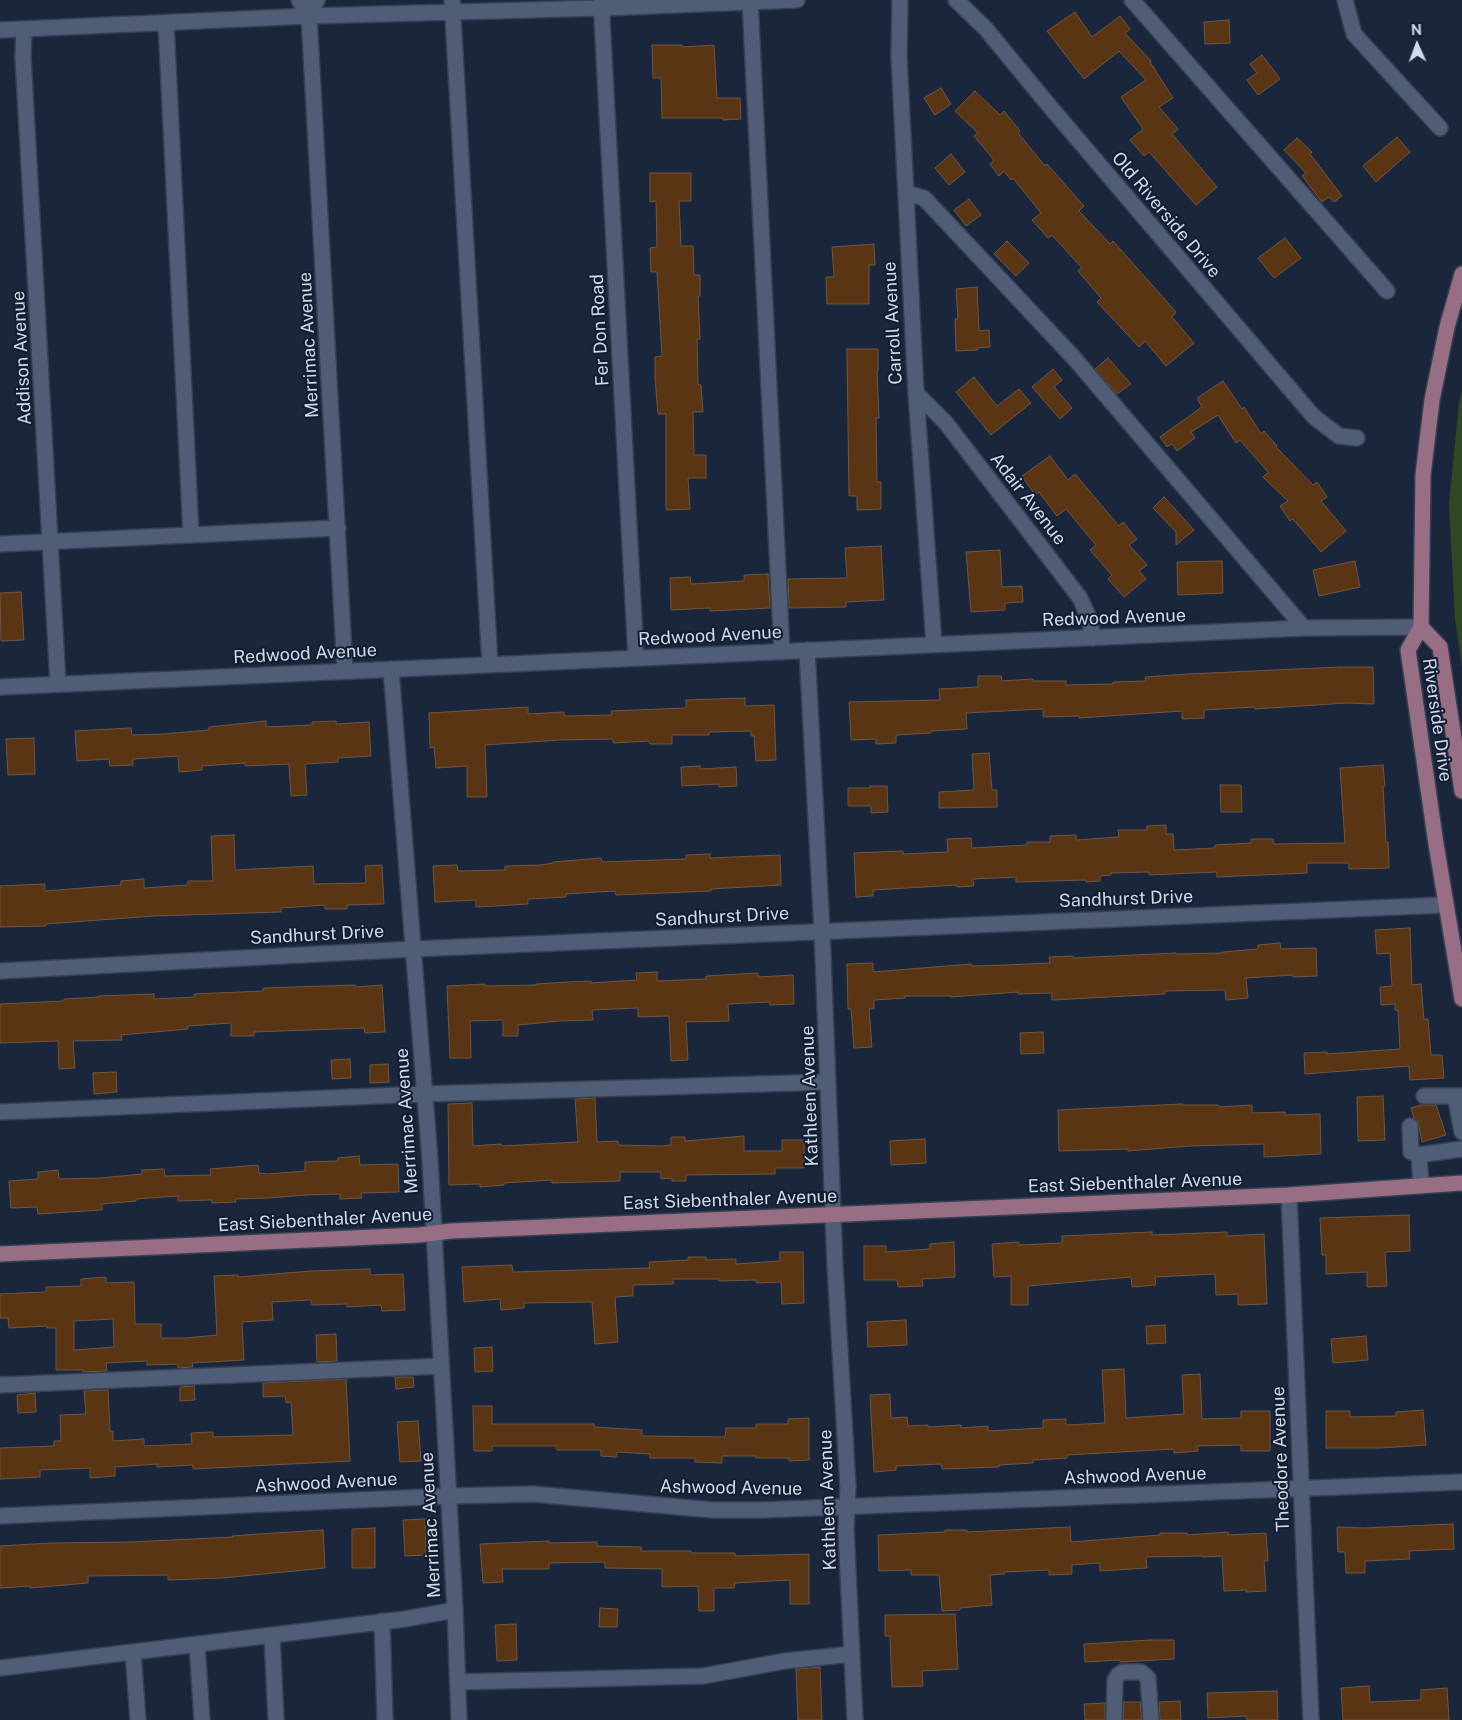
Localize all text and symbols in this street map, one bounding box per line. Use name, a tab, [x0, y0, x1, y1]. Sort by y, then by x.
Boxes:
north arrow	[1392, 20, 1442, 70]
text: N	[1411, 22, 1422, 38]
street label: Old Riverside Drive	[1107, 148, 1225, 282]
street label: Carroll Avenue	[879, 261, 907, 385]
street label: Merrimac Avenue	[294, 271, 324, 419]
street label: Fer Don Road	[586, 273, 614, 387]
street label: Addison Avenue	[8, 290, 36, 426]
street label: Adair Avenue	[985, 449, 1071, 549]
street label: Redwood Avenue	[1042, 605, 1186, 631]
street label: Redwood Avenue	[638, 621, 782, 651]
street label: Redwood Avenue	[233, 639, 377, 669]
street label: Riverside Drive	[1418, 657, 1456, 783]
street label: Sandhurst Drive	[1058, 886, 1194, 912]
street label: Sandhurst Drive	[654, 903, 790, 931]
street label: Sandhurst Drive	[249, 921, 385, 949]
street label: Kathleen Avenue	[797, 1025, 823, 1167]
street label: Merrimac Avenue	[391, 1047, 423, 1195]
street label: East Siebenthaler Avenue	[1027, 1168, 1243, 1198]
street label: East Siebenthaler Avenue	[622, 1185, 838, 1215]
street label: East Siebenthaler Avenue	[217, 1204, 433, 1236]
street label: Theodore Avenue	[1268, 1386, 1294, 1532]
street label: Kathleen Avenue	[815, 1429, 841, 1571]
street label: Merrimac Avenue	[416, 1451, 446, 1599]
street label: Ashwood Avenue	[1063, 1463, 1207, 1489]
street label: Ashwood Avenue	[254, 1468, 398, 1498]
street label: Ashwood Avenue	[659, 1476, 803, 1500]

